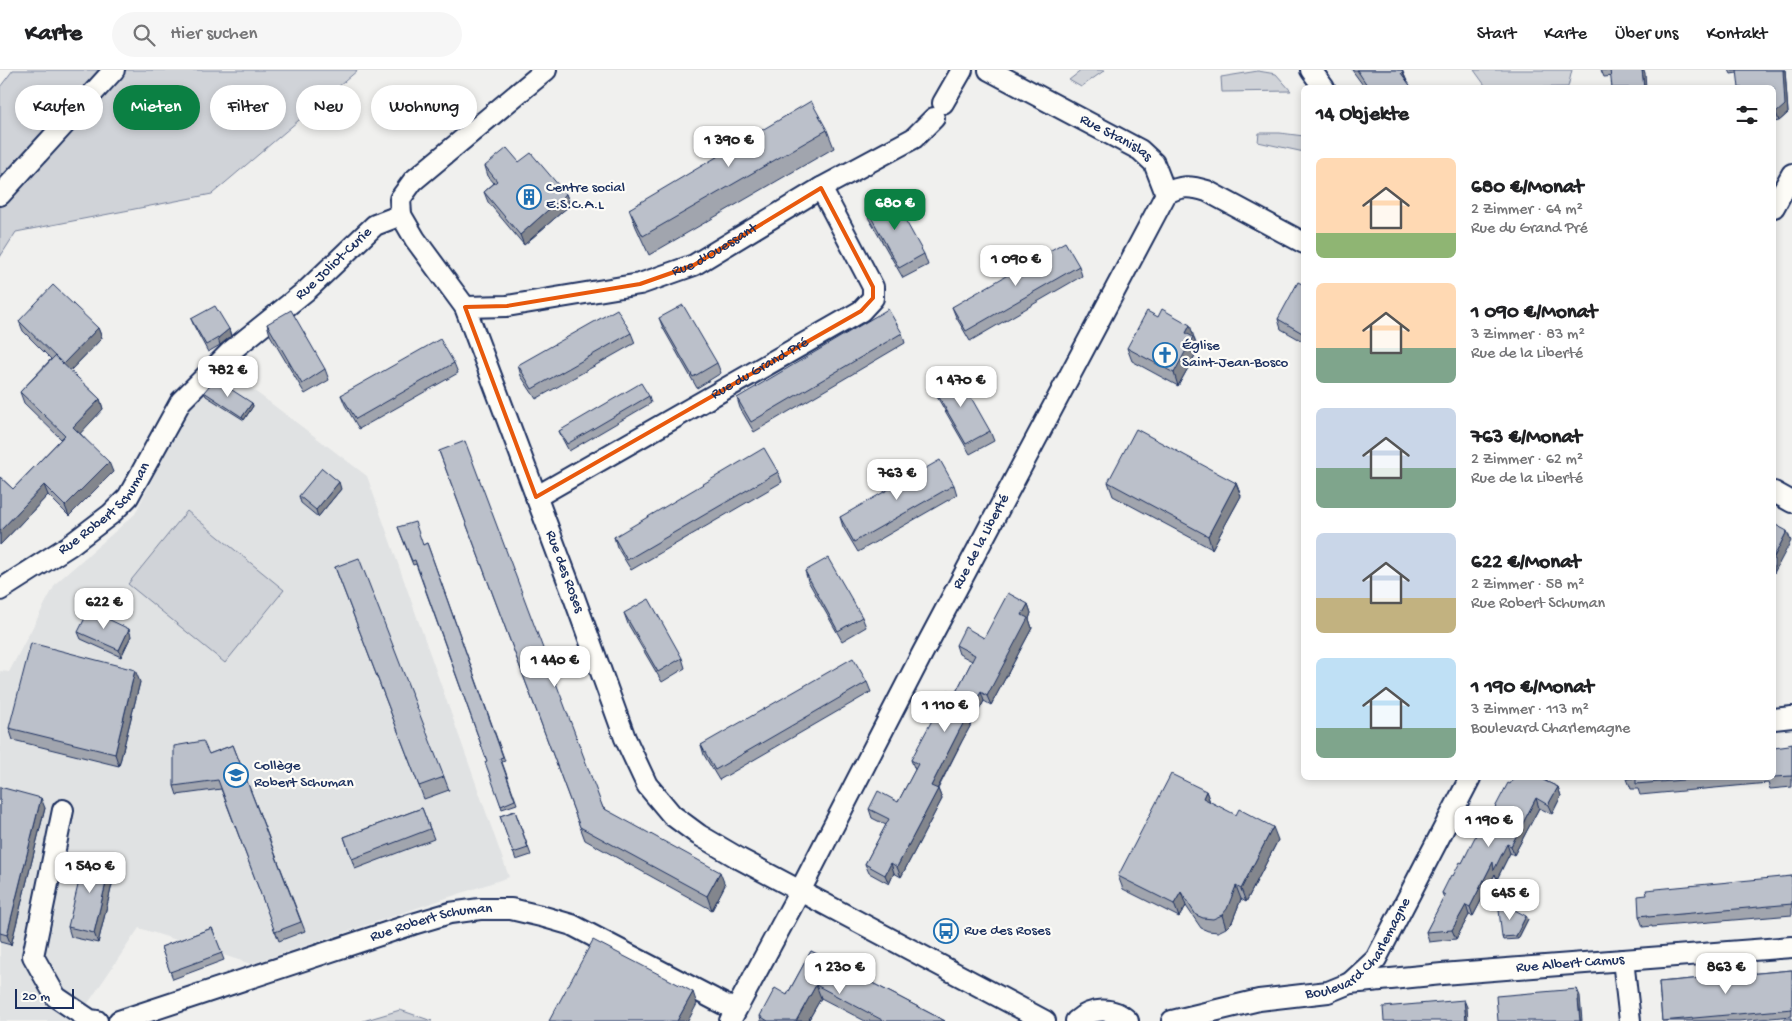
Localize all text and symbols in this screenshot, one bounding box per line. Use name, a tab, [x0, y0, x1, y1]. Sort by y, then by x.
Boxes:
search box	[112, 12, 462, 57]
text: Karte	[25, 20, 82, 49]
icon: search	[130, 21, 158, 49]
text: Hier suchen	[170, 23, 258, 46]
text: Start	[1477, 24, 1516, 45]
text: Karte	[1544, 24, 1587, 45]
text: Über uns	[1615, 24, 1678, 45]
text: Kontakt	[1706, 24, 1767, 45]
chip: Kaufen	[15, 85, 103, 130]
chip: Mieten	[113, 85, 200, 130]
chip: Filter	[210, 85, 286, 130]
chip: Neu	[296, 85, 361, 130]
chip: Wohnung	[371, 85, 477, 130]
icon: filters	[1733, 101, 1761, 129]
text: 14 Objekte	[1316, 103, 1409, 128]
street label: Rue Stanislas	[1076, 111, 1156, 166]
pin: 1 390 €	[683, 126, 775, 168]
text: 1 390 €	[705, 132, 753, 151]
text: 680 €/Monat	[1471, 176, 1583, 201]
icon: home	[1356, 178, 1416, 238]
place label: Centre social E.S.C.A.L	[546, 179, 625, 214]
building icon: Centre social E.S.C.A.L	[516, 184, 542, 210]
pin: 680 €	[860, 189, 930, 231]
text: 680 €	[875, 195, 915, 214]
text: 2 Zimmer · 64 m²	[1471, 201, 1583, 220]
street label: Rue d'Ouessant	[670, 219, 762, 281]
text: Rue du Grand Pré	[1471, 220, 1588, 239]
street label: Rue Joliot-Curie	[292, 223, 376, 304]
pin: 1 090 €	[970, 244, 1062, 287]
text: 1 090 €	[991, 251, 1041, 270]
text: 1 090 €/Monat	[1471, 301, 1597, 326]
icon: home	[1356, 303, 1416, 363]
text: 3 Zimmer · 83 m²	[1471, 326, 1585, 345]
street label: Rue du Grand Pré	[708, 334, 812, 404]
place label: Église Saint-Jean-Bosco	[1182, 337, 1288, 372]
church icon: Église Saint-Jean-Bosco	[1152, 342, 1178, 368]
text: Rue de la Liberté	[1471, 345, 1583, 364]
pin: 782 €	[193, 356, 263, 398]
text: 782 €	[209, 362, 247, 381]
pin: 1 470 €	[915, 366, 1007, 408]
text: 1 470 €	[937, 372, 985, 391]
text: 763 €/Monat	[1471, 426, 1582, 451]
icon: home	[1356, 428, 1416, 488]
text: 2 Zimmer · 62 m²	[1471, 451, 1583, 470]
pin: 763 €	[862, 458, 932, 501]
street label: Rue Robert Schuman	[55, 459, 154, 559]
text: 763 €	[878, 465, 916, 484]
text: Rue de la Liberté	[1471, 470, 1583, 489]
street label: Rue de la Liberté	[949, 491, 1014, 593]
street label: Rue des Roses	[541, 528, 588, 616]
text: 622 €/Monat	[1471, 551, 1580, 576]
icon: home	[1356, 553, 1416, 613]
text: 2 Zimmer · 58 m²	[1471, 576, 1584, 595]
pin: 622 €	[69, 588, 139, 630]
text: 622 €	[85, 594, 123, 613]
text: Rue Robert Schuman	[1471, 595, 1605, 614]
pin: 1 440 €	[509, 646, 601, 688]
text: 1 440 €	[531, 652, 579, 671]
text: 1 190 €/Monat	[1471, 676, 1594, 701]
icon: home	[1356, 678, 1416, 738]
pin: 1 110 €	[899, 690, 991, 733]
text: 1 110 €	[922, 697, 968, 716]
text: 3 Zimmer · 113 m²	[1471, 701, 1589, 720]
text: Boulevard Charlemagne	[1471, 720, 1630, 739]
place label: Collège Robert Schuman	[254, 757, 354, 792]
school or university icon: Collège Robert Schuman	[223, 762, 249, 788]
pin: 1 190 €	[1443, 806, 1535, 848]
text: 1 190 €	[1465, 812, 1513, 831]
pin: 1 540 €	[44, 852, 136, 894]
text: 1 540 €	[66, 858, 114, 877]
pin: 645 €	[1475, 878, 1545, 921]
text: 645 €	[1491, 885, 1529, 904]
street label: Boulevard Charlemagne	[1303, 895, 1415, 1004]
street label: Rue Robert Schuman	[368, 900, 492, 946]
bus stop icon: Rue des Roses	[933, 918, 959, 944]
place label: Rue des Roses	[964, 922, 1051, 940]
street label: Rue Albert Camus	[1515, 951, 1626, 977]
pin: 1 230 €	[794, 952, 886, 995]
pin: 863 €	[1691, 952, 1761, 995]
text: 1 230 €	[816, 959, 864, 978]
text: 863 €	[1707, 959, 1745, 978]
scale bar	[15, 986, 74, 1009]
text: 20 m	[22, 989, 50, 1006]

